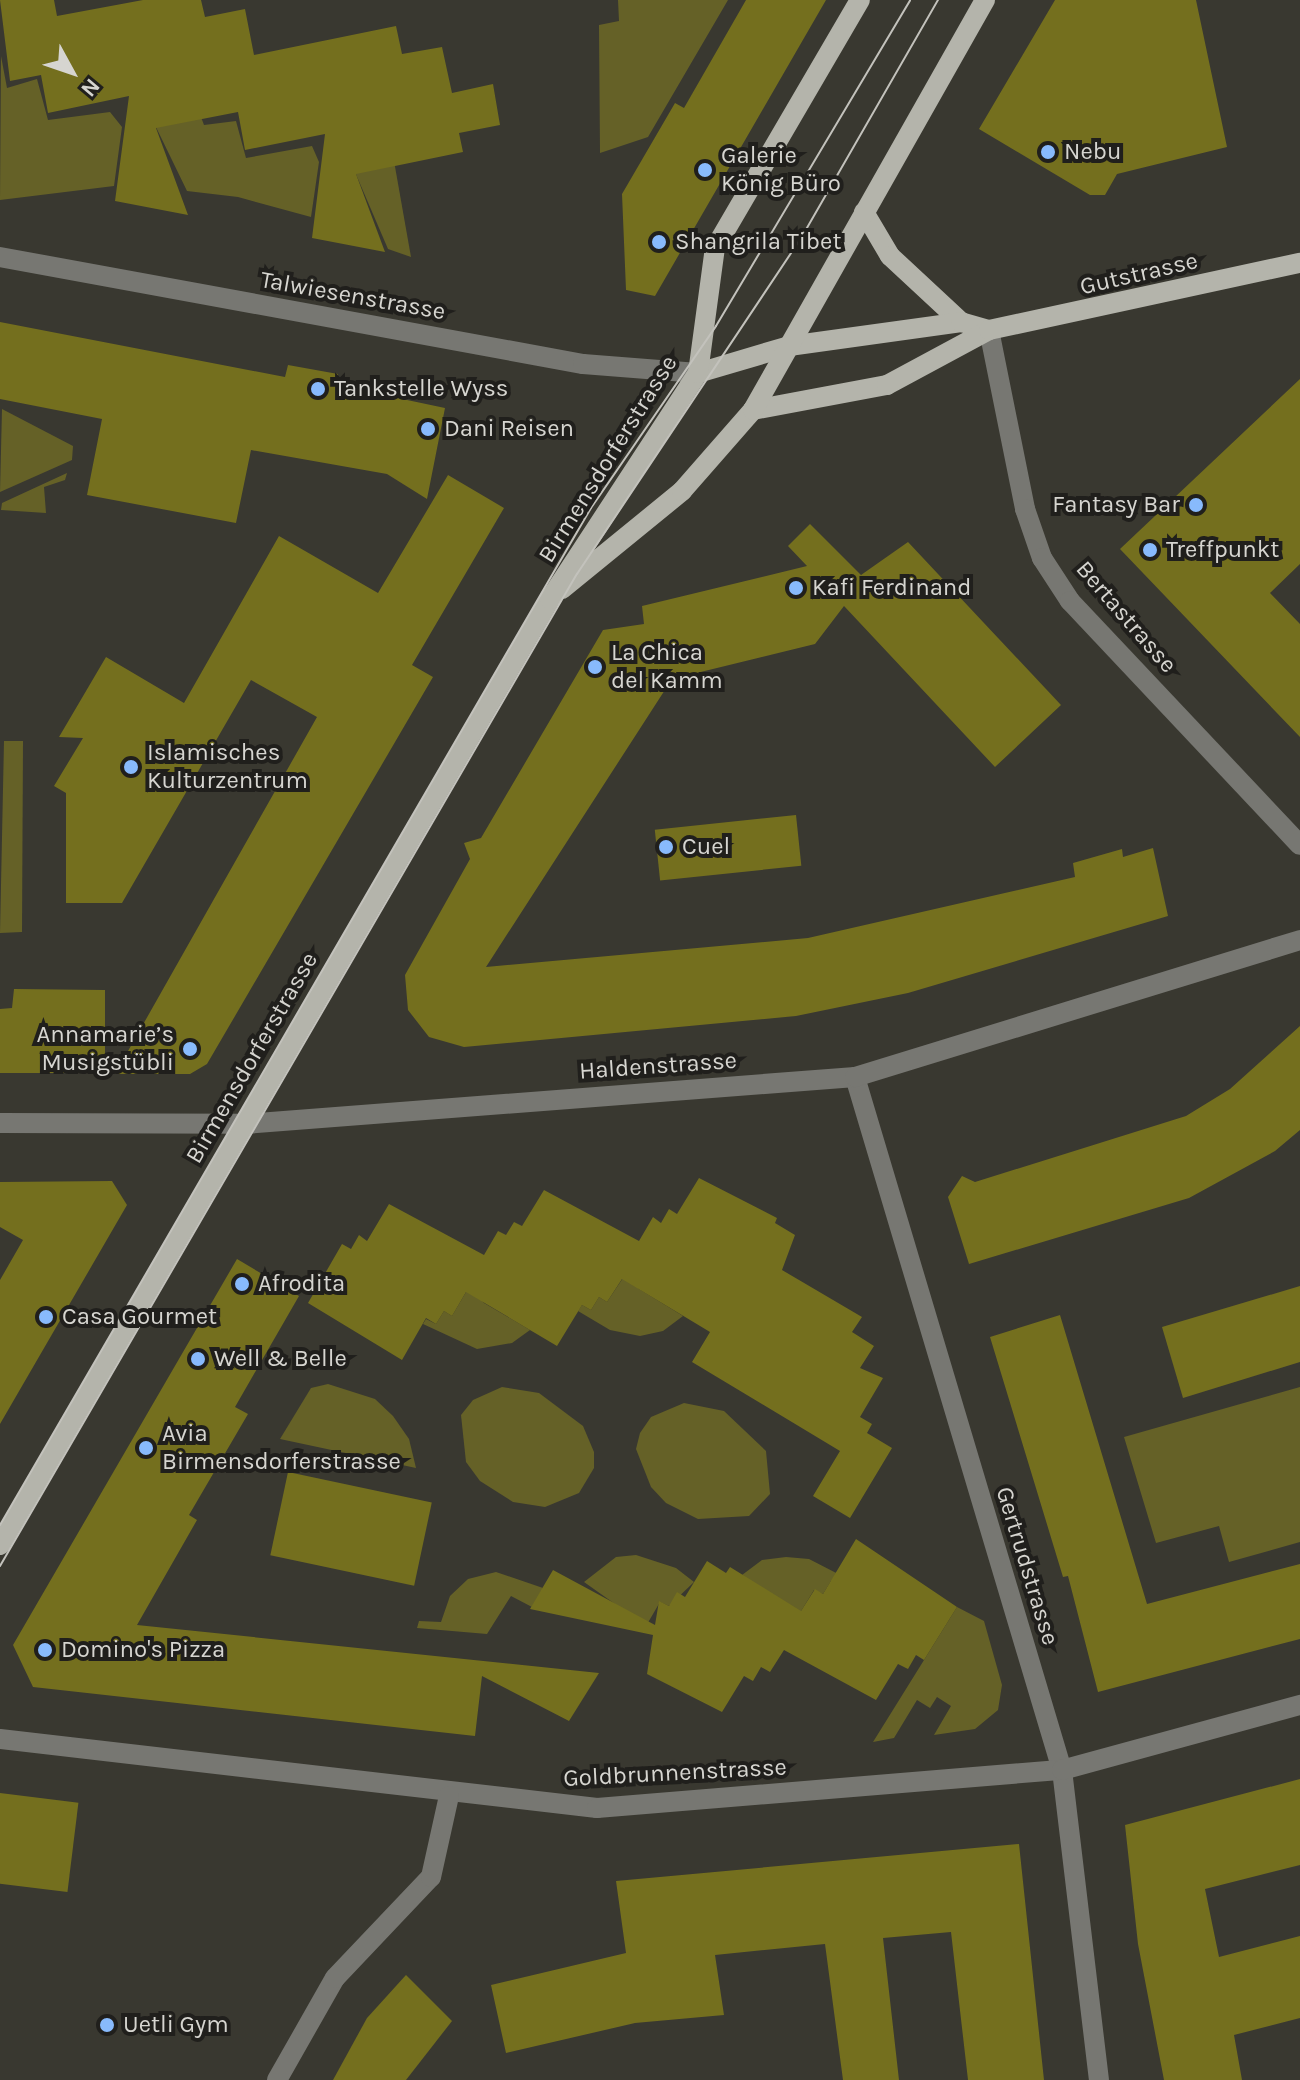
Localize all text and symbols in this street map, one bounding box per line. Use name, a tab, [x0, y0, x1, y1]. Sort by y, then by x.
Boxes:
north arrow	[32, 32, 112, 112]
text: N	[75, 73, 105, 102]
place label: Nebu	[1064, 138, 1121, 166]
place label: Galerie König Büro	[721, 142, 841, 198]
marker: Nebu	[1039, 143, 1057, 161]
marker: Galerie König Büro	[696, 161, 714, 179]
place label: Shangrila Tibet	[675, 228, 841, 256]
marker: Shangrila Tibet	[650, 233, 668, 251]
street label: Gutstrasse	[1077, 246, 1201, 302]
street label: Talwiesenstrasse	[258, 266, 448, 326]
street label: Birmensdorferstrasse	[532, 350, 684, 568]
place label: Tankstelle Wyss	[334, 375, 508, 403]
marker: Tankstelle Wyss	[309, 380, 327, 398]
place label: Dani Reisen	[444, 415, 574, 443]
marker: Dani Reisen	[419, 420, 437, 438]
place label: Fantasy Bar	[1052, 491, 1180, 519]
marker: Fantasy Bar	[1187, 496, 1205, 514]
place label: Treffpunkt	[1166, 536, 1279, 564]
marker: Treffpunkt	[1141, 541, 1159, 559]
street label: Bertastrasse	[1069, 555, 1183, 679]
place label: Kafi Ferdinand	[812, 574, 972, 602]
marker: Kafi Ferdinand	[787, 579, 805, 597]
place label: La Chica del Kamm	[611, 639, 723, 695]
marker: La Chica del Kamm	[586, 658, 604, 676]
place label: Islamisches Kulturzentrum	[147, 739, 308, 795]
marker: Islamisches Kulturzentrum	[122, 758, 140, 776]
place label: Cuel	[682, 833, 730, 861]
marker: Cuel	[657, 838, 675, 856]
street label: Birmensdorferstrasse	[180, 947, 324, 1169]
place label: Annamarie’s Musigstübli	[37, 1021, 174, 1077]
marker: Annamarie’s Musigstübli	[181, 1040, 199, 1058]
street label: Haldenstrasse	[578, 1046, 738, 1086]
place label: Afrodita	[258, 1270, 345, 1298]
marker: Afrodita	[233, 1275, 251, 1293]
place label: Casa Gourmet	[62, 1303, 217, 1331]
marker: Casa Gourmet	[37, 1308, 55, 1326]
place label: Well & Belle	[214, 1345, 347, 1373]
marker: Well & Belle	[189, 1350, 207, 1368]
place label: Avia Birmensdorferstrasse	[162, 1420, 401, 1476]
marker: Avia Birmensdorferstrasse	[137, 1439, 155, 1457]
street label: Gertrudstrasse	[989, 1483, 1065, 1649]
place label: Domino's Pizza	[61, 1636, 225, 1664]
marker: Domino's Pizza	[36, 1641, 54, 1659]
street label: Goldbrunnenstrasse	[563, 1753, 787, 1793]
place label: Uetli Gym	[123, 2011, 229, 2039]
marker: Uetli Gym	[98, 2016, 116, 2034]

